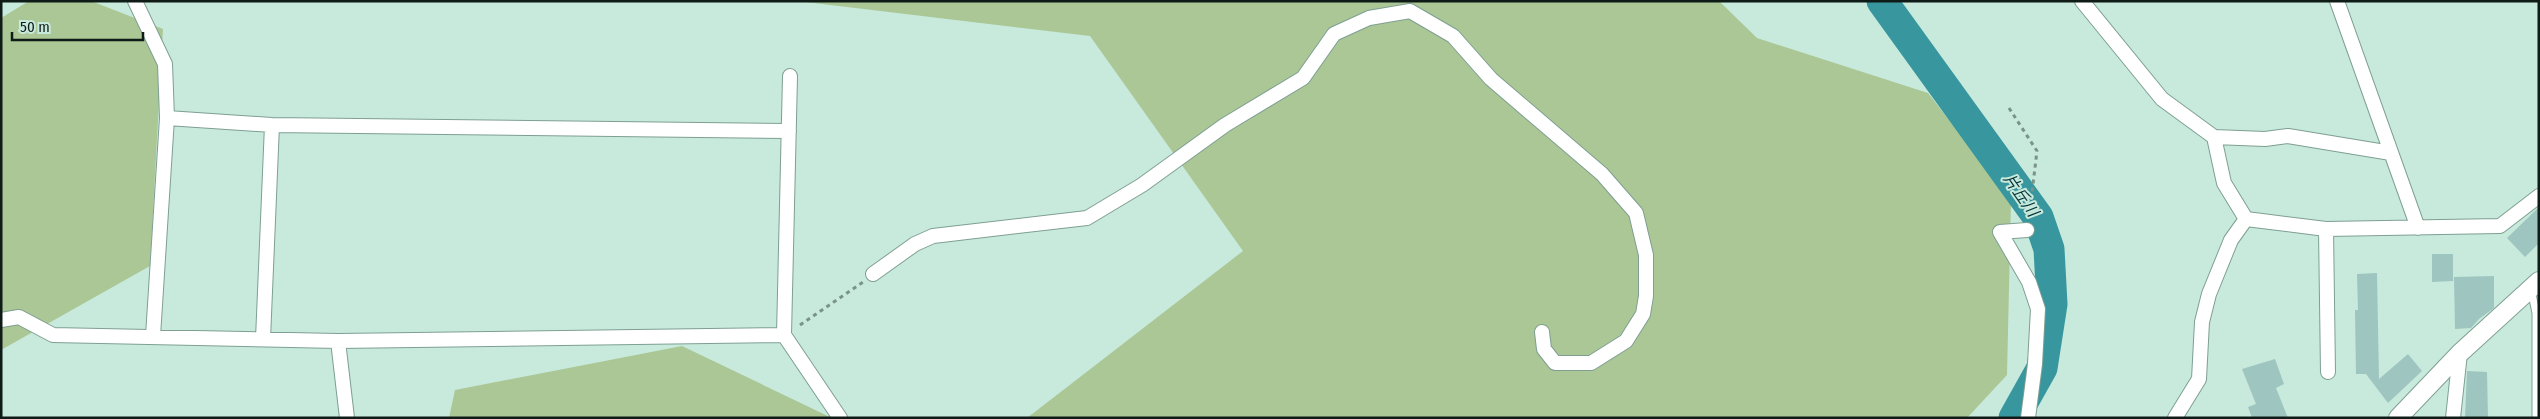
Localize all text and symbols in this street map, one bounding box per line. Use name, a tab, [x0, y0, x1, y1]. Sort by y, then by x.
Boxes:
scale bar	[12, 10, 144, 42]
text: 50 m	[20, 18, 50, 36]
water label: 片丘川	[1999, 170, 2044, 222]

